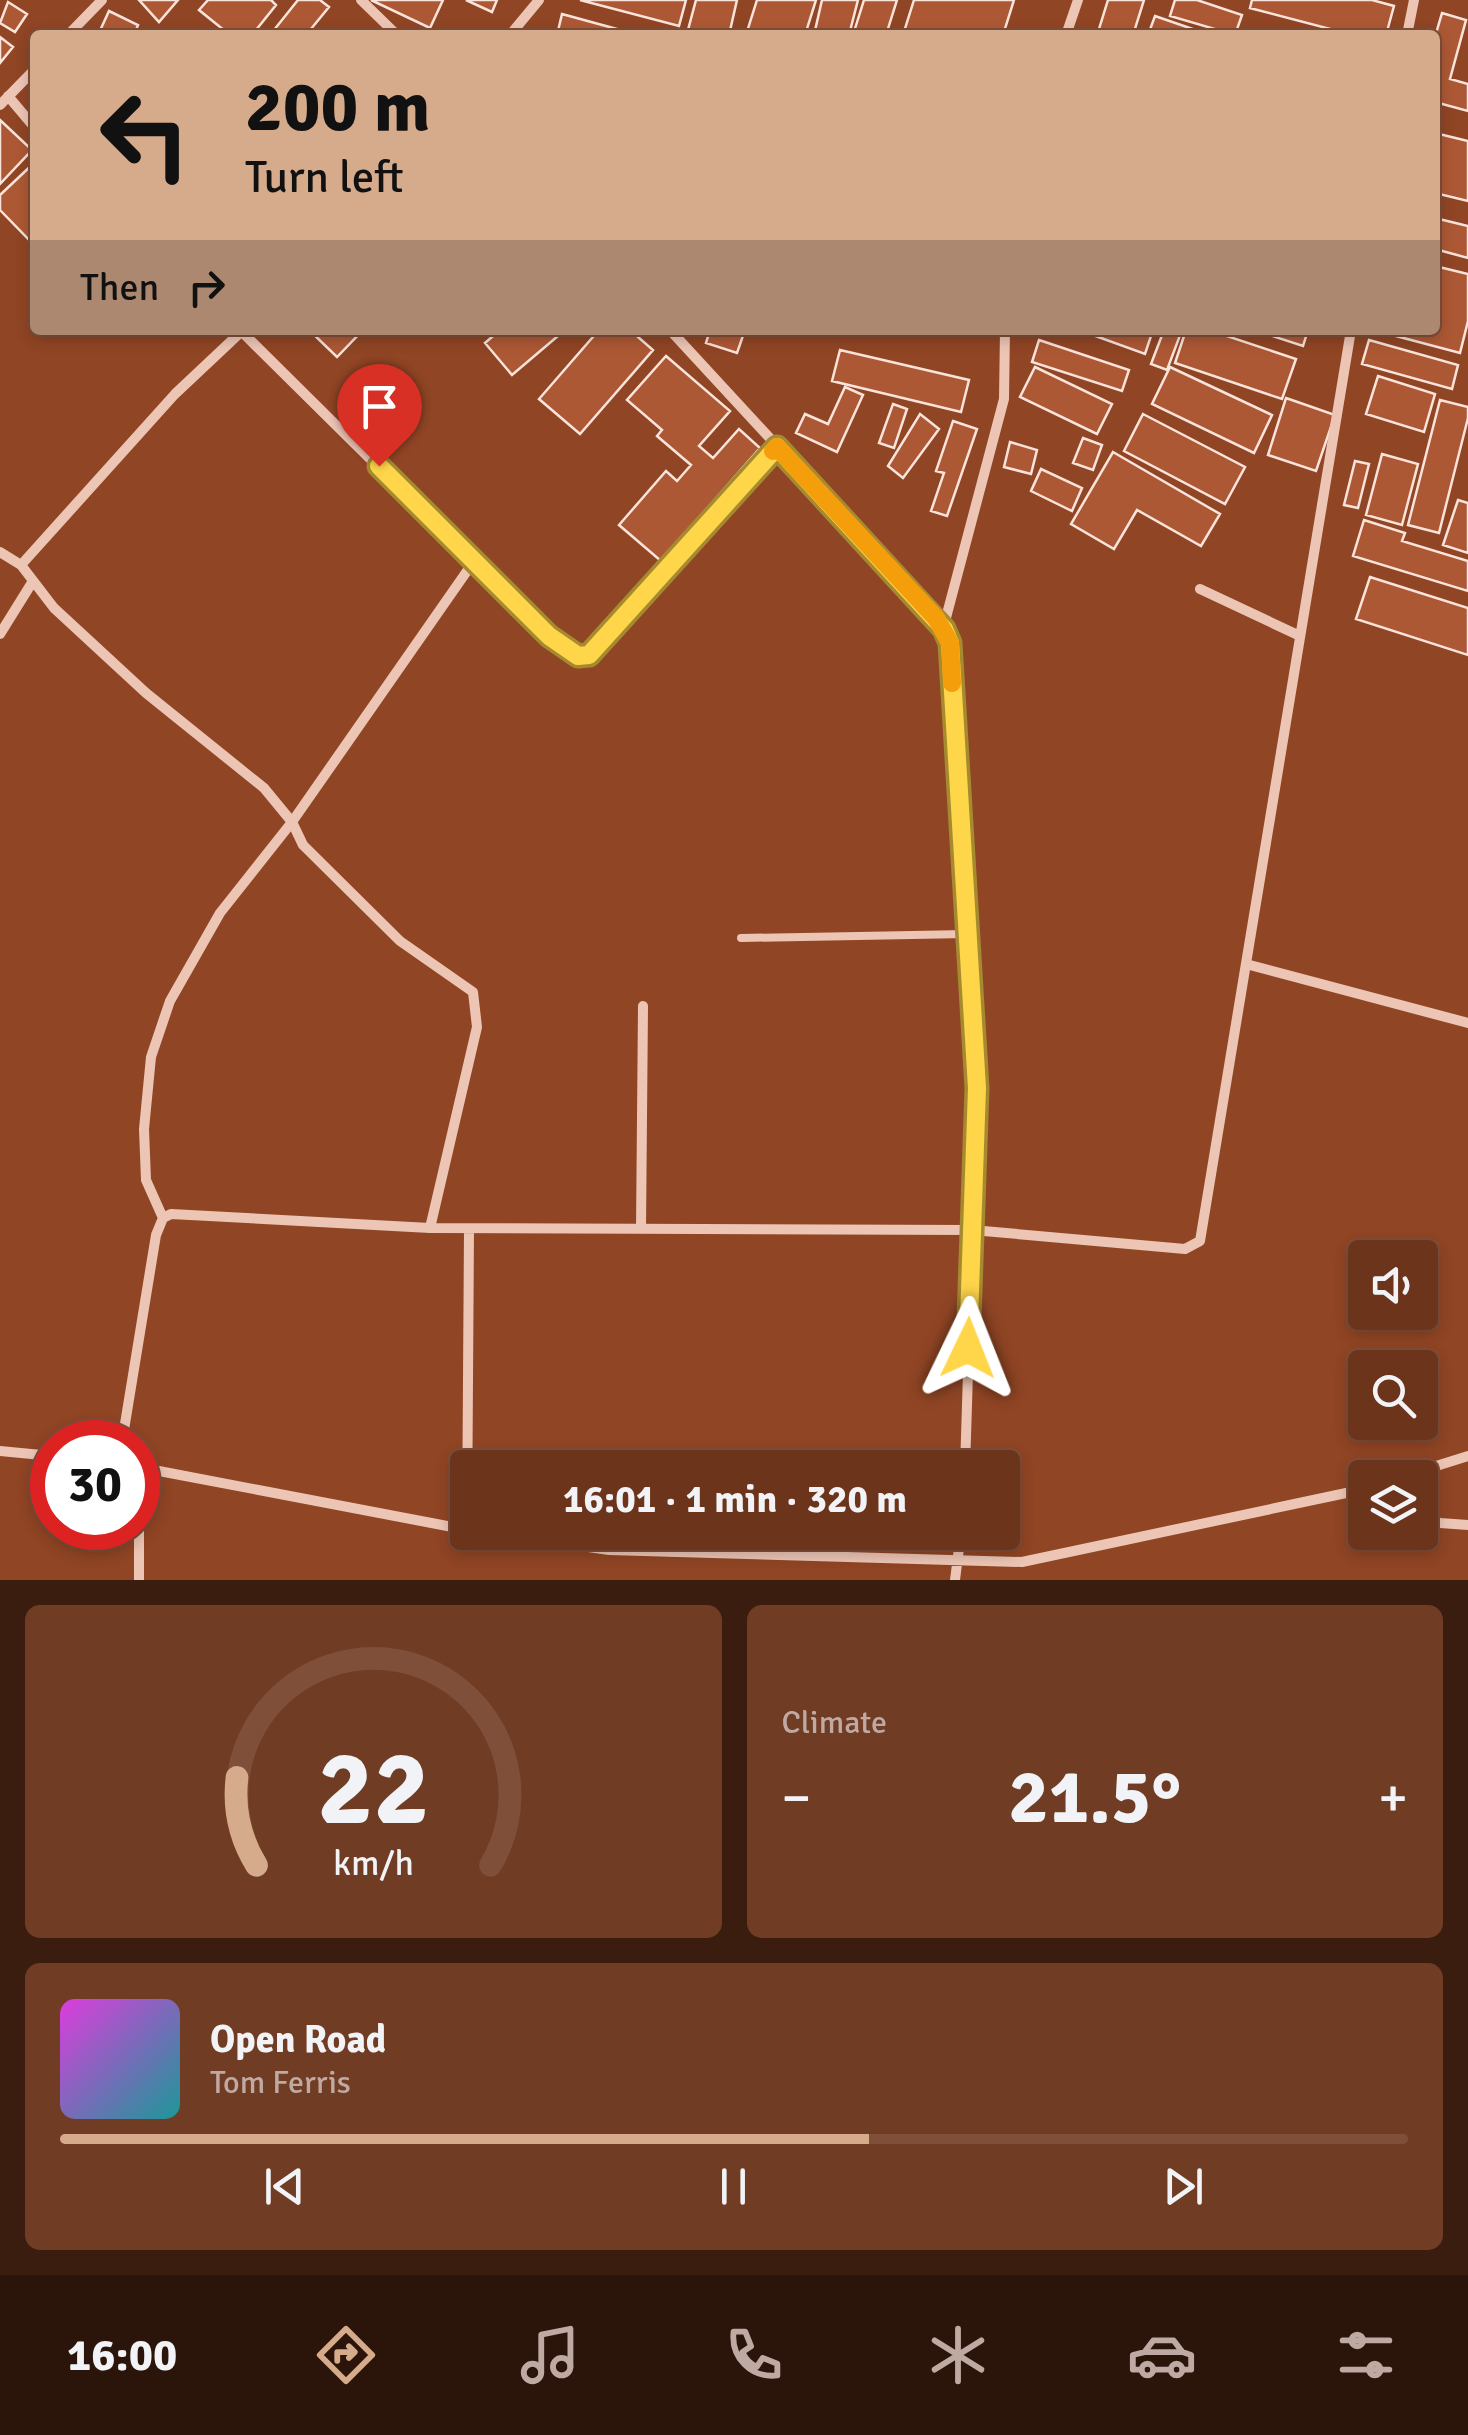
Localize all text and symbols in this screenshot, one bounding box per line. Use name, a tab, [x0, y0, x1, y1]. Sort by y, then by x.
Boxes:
text: 200 m	[245, 64, 430, 150]
icon: left	[80, 70, 210, 200]
text: Turn left	[245, 150, 404, 205]
icon: right	[179, 260, 234, 315]
text: Then	[80, 264, 159, 311]
pin	[337, 364, 422, 467]
icon: arrive	[352, 379, 407, 434]
map controls	[1348, 1240, 1438, 1550]
button: sound	[1348, 1240, 1438, 1330]
position arrow	[916, 1296, 1020, 1400]
button: search	[1348, 1350, 1438, 1440]
speed limit sign: 30	[30, 1420, 160, 1550]
button: layers	[1348, 1460, 1438, 1550]
text: 16:01 · 1 min · 320 m	[563, 1476, 907, 1523]
text: Climate	[782, 1703, 887, 1742]
text: 22	[317, 1725, 429, 1853]
text: 21.5°	[1008, 1751, 1181, 1844]
text: −	[782, 1764, 811, 1832]
text: +	[1378, 1764, 1408, 1832]
text: km/h	[333, 1841, 414, 1885]
text: Open Road	[210, 2016, 386, 2063]
text: Tom Ferris	[210, 2063, 351, 2102]
icon: previous	[257, 2159, 312, 2214]
icon: pause	[706, 2159, 761, 2214]
icon: next	[1156, 2159, 1211, 2214]
icon: directions	[311, 2320, 381, 2390]
icon: music	[515, 2320, 585, 2390]
icon: phone	[719, 2320, 789, 2390]
icon: climate	[923, 2320, 993, 2390]
icon: car	[1127, 2320, 1197, 2390]
icon: filters	[1331, 2320, 1401, 2390]
text: 16:00	[67, 2328, 177, 2383]

